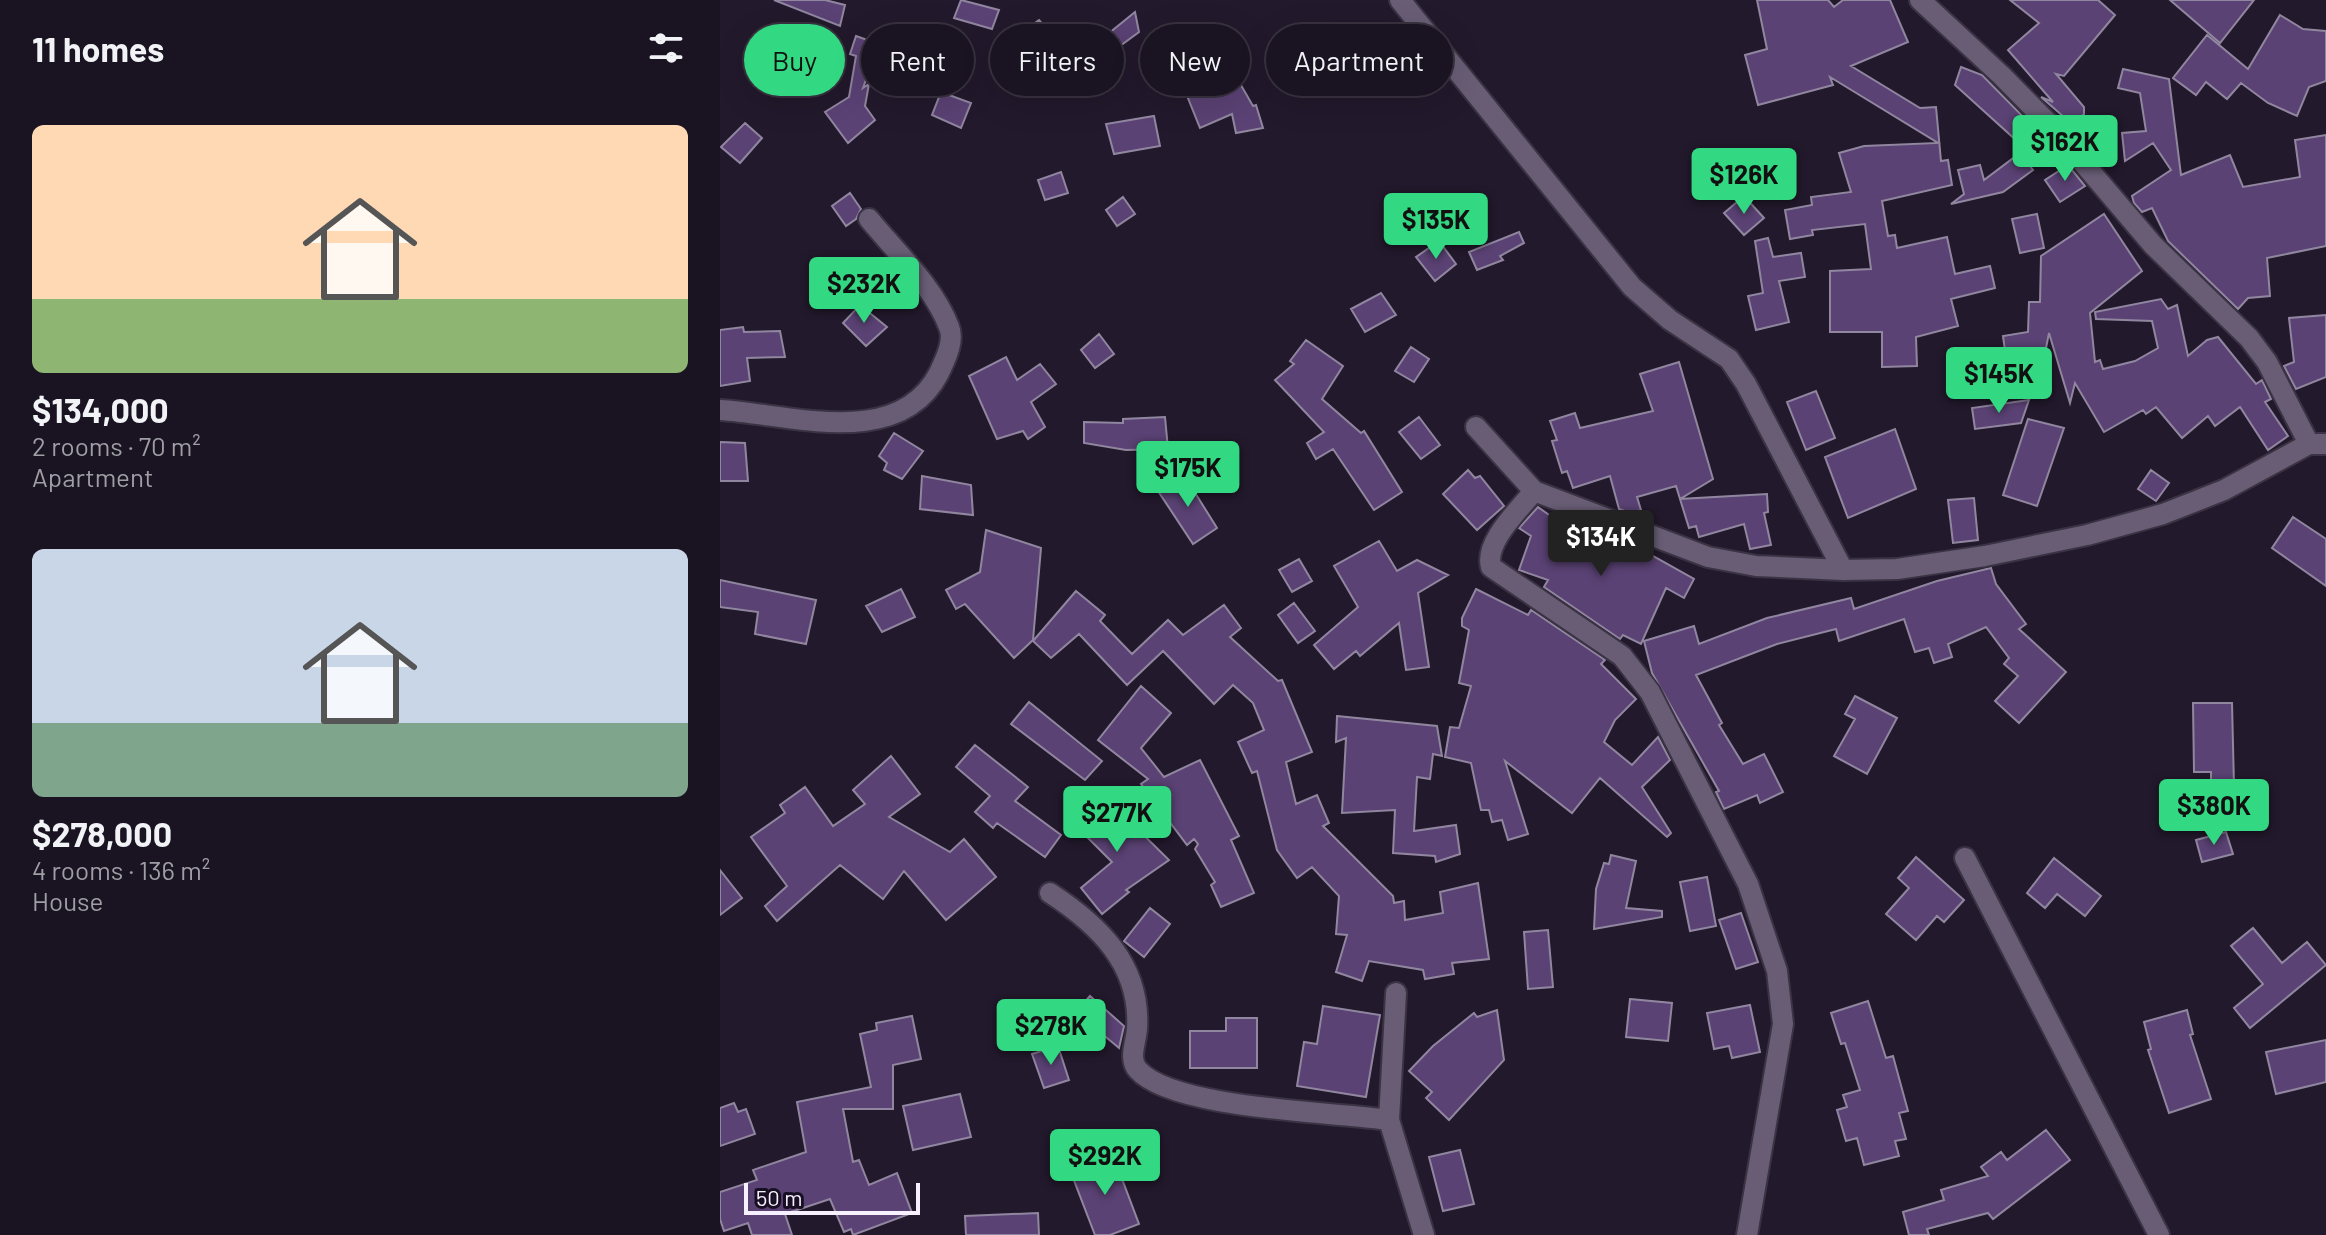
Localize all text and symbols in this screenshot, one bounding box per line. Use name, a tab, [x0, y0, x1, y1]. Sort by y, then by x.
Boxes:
chip: Buy	[744, 24, 845, 96]
chip: Rent	[861, 24, 974, 96]
chip: Filters	[990, 24, 1124, 96]
chip: New	[1140, 24, 1250, 96]
chip: Apartment	[1266, 24, 1453, 96]
icon: filters	[644, 26, 688, 70]
text: 11 homes	[32, 28, 164, 69]
pin: $162K	[2009, 115, 2121, 183]
text: $162K	[2031, 125, 2099, 156]
pin: $126K	[1688, 148, 1800, 216]
text: $126K	[1710, 158, 1778, 189]
icon: home	[288, 177, 432, 321]
pin: $135K	[1380, 193, 1492, 261]
text: $135K	[1402, 203, 1470, 234]
pin: $232K	[808, 257, 920, 325]
text: $232K	[827, 267, 901, 298]
pin: $145K	[1943, 347, 2055, 415]
text: $145K	[1964, 357, 2034, 388]
text: $134,000	[32, 389, 169, 430]
text: 2 rooms · 70 m²	[32, 430, 201, 461]
pin: $175K	[1132, 441, 1244, 509]
text: $175K	[1154, 451, 1222, 482]
text: Apartment	[32, 461, 153, 492]
pin: $134K	[1545, 510, 1657, 578]
text: $134K	[1566, 520, 1636, 551]
icon: home	[288, 601, 432, 745]
pin: $380K	[2158, 779, 2270, 847]
pin: $277K	[1061, 786, 1173, 854]
text: $380K	[2177, 789, 2251, 820]
text: $277K	[1081, 796, 1153, 827]
text: $278,000	[32, 813, 172, 854]
text: 4 rooms · 136 m²	[32, 854, 210, 885]
text: House	[32, 885, 103, 916]
pin: $278K	[995, 999, 1107, 1067]
text: $278K	[1015, 1009, 1087, 1040]
pin: $292K	[1049, 1129, 1161, 1197]
text: $292K	[1068, 1139, 1142, 1170]
scale bar	[744, 1179, 920, 1215]
text: 50 m	[756, 1184, 802, 1210]

